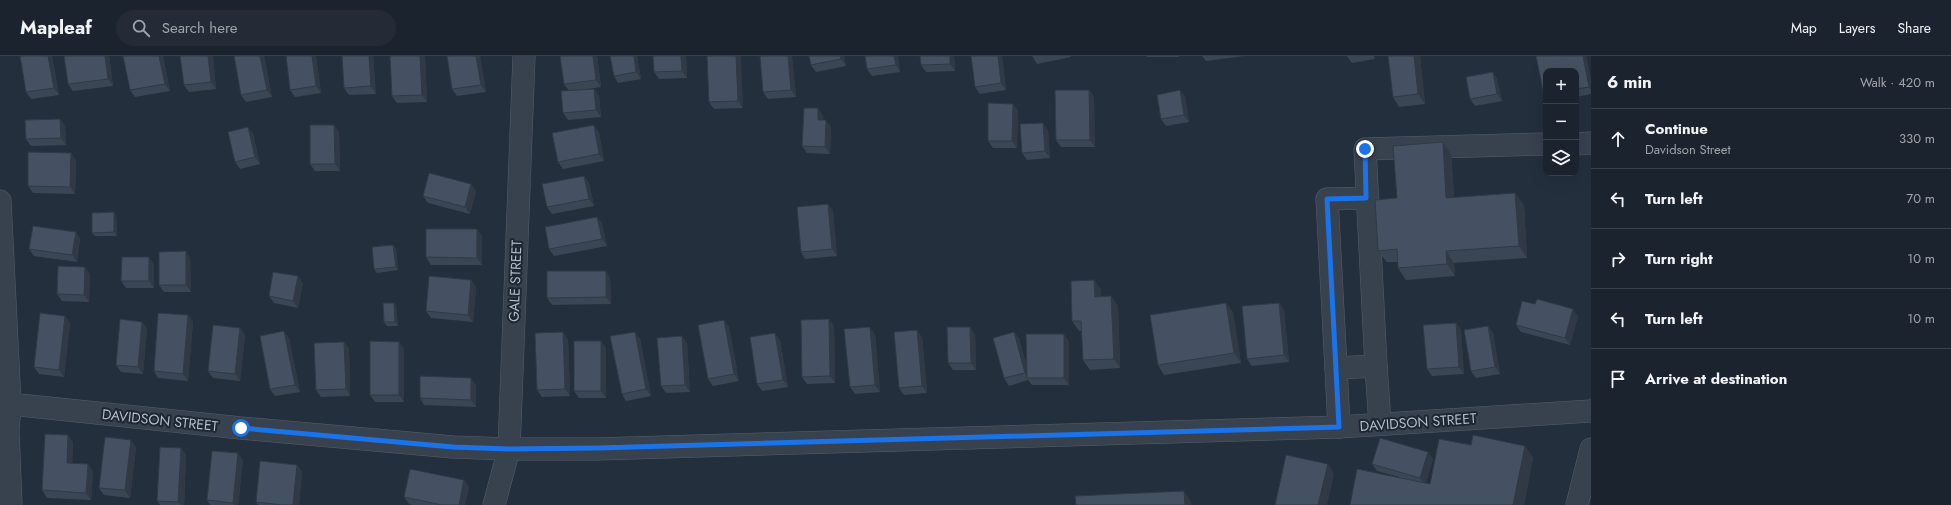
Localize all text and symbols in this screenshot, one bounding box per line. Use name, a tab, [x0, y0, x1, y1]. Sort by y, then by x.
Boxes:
search box	[116, 10, 396, 46]
text: Mapleaf	[20, 14, 92, 41]
icon: search	[130, 17, 152, 39]
text: Search here	[162, 17, 238, 39]
text: Map	[1791, 18, 1817, 38]
text: Layers	[1839, 18, 1875, 38]
text: Share	[1897, 18, 1931, 38]
map controls	[1543, 68, 1579, 176]
button: +	[1543, 68, 1579, 104]
text: 6 min	[1607, 70, 1652, 94]
text: Walk · 420 m	[1860, 73, 1935, 92]
button: −	[1543, 104, 1579, 140]
text: Continue	[1645, 118, 1708, 140]
icon: ahead	[1607, 128, 1629, 150]
text: 330 m	[1899, 129, 1935, 148]
route end	[1356, 140, 1374, 158]
button: layers	[1543, 140, 1579, 176]
text: Davidson Street	[1645, 140, 1731, 159]
icon: left	[1607, 188, 1629, 210]
text: Turn left	[1645, 188, 1703, 210]
text: 70 m	[1906, 189, 1935, 208]
street label: GALE STREET	[504, 239, 526, 322]
icon: right	[1607, 248, 1629, 270]
text: Turn right	[1645, 248, 1713, 270]
text: 10 m	[1907, 249, 1935, 268]
icon: left	[1607, 308, 1629, 330]
text: Turn left	[1645, 308, 1703, 330]
text: 10 m	[1907, 309, 1935, 328]
icon: arrive	[1607, 368, 1629, 390]
text: Arrive at destination	[1645, 368, 1787, 390]
street label: DAVIDSON STREET	[101, 404, 220, 436]
street label: DAVIDSON STREET	[1359, 408, 1477, 436]
route start	[232, 419, 250, 437]

